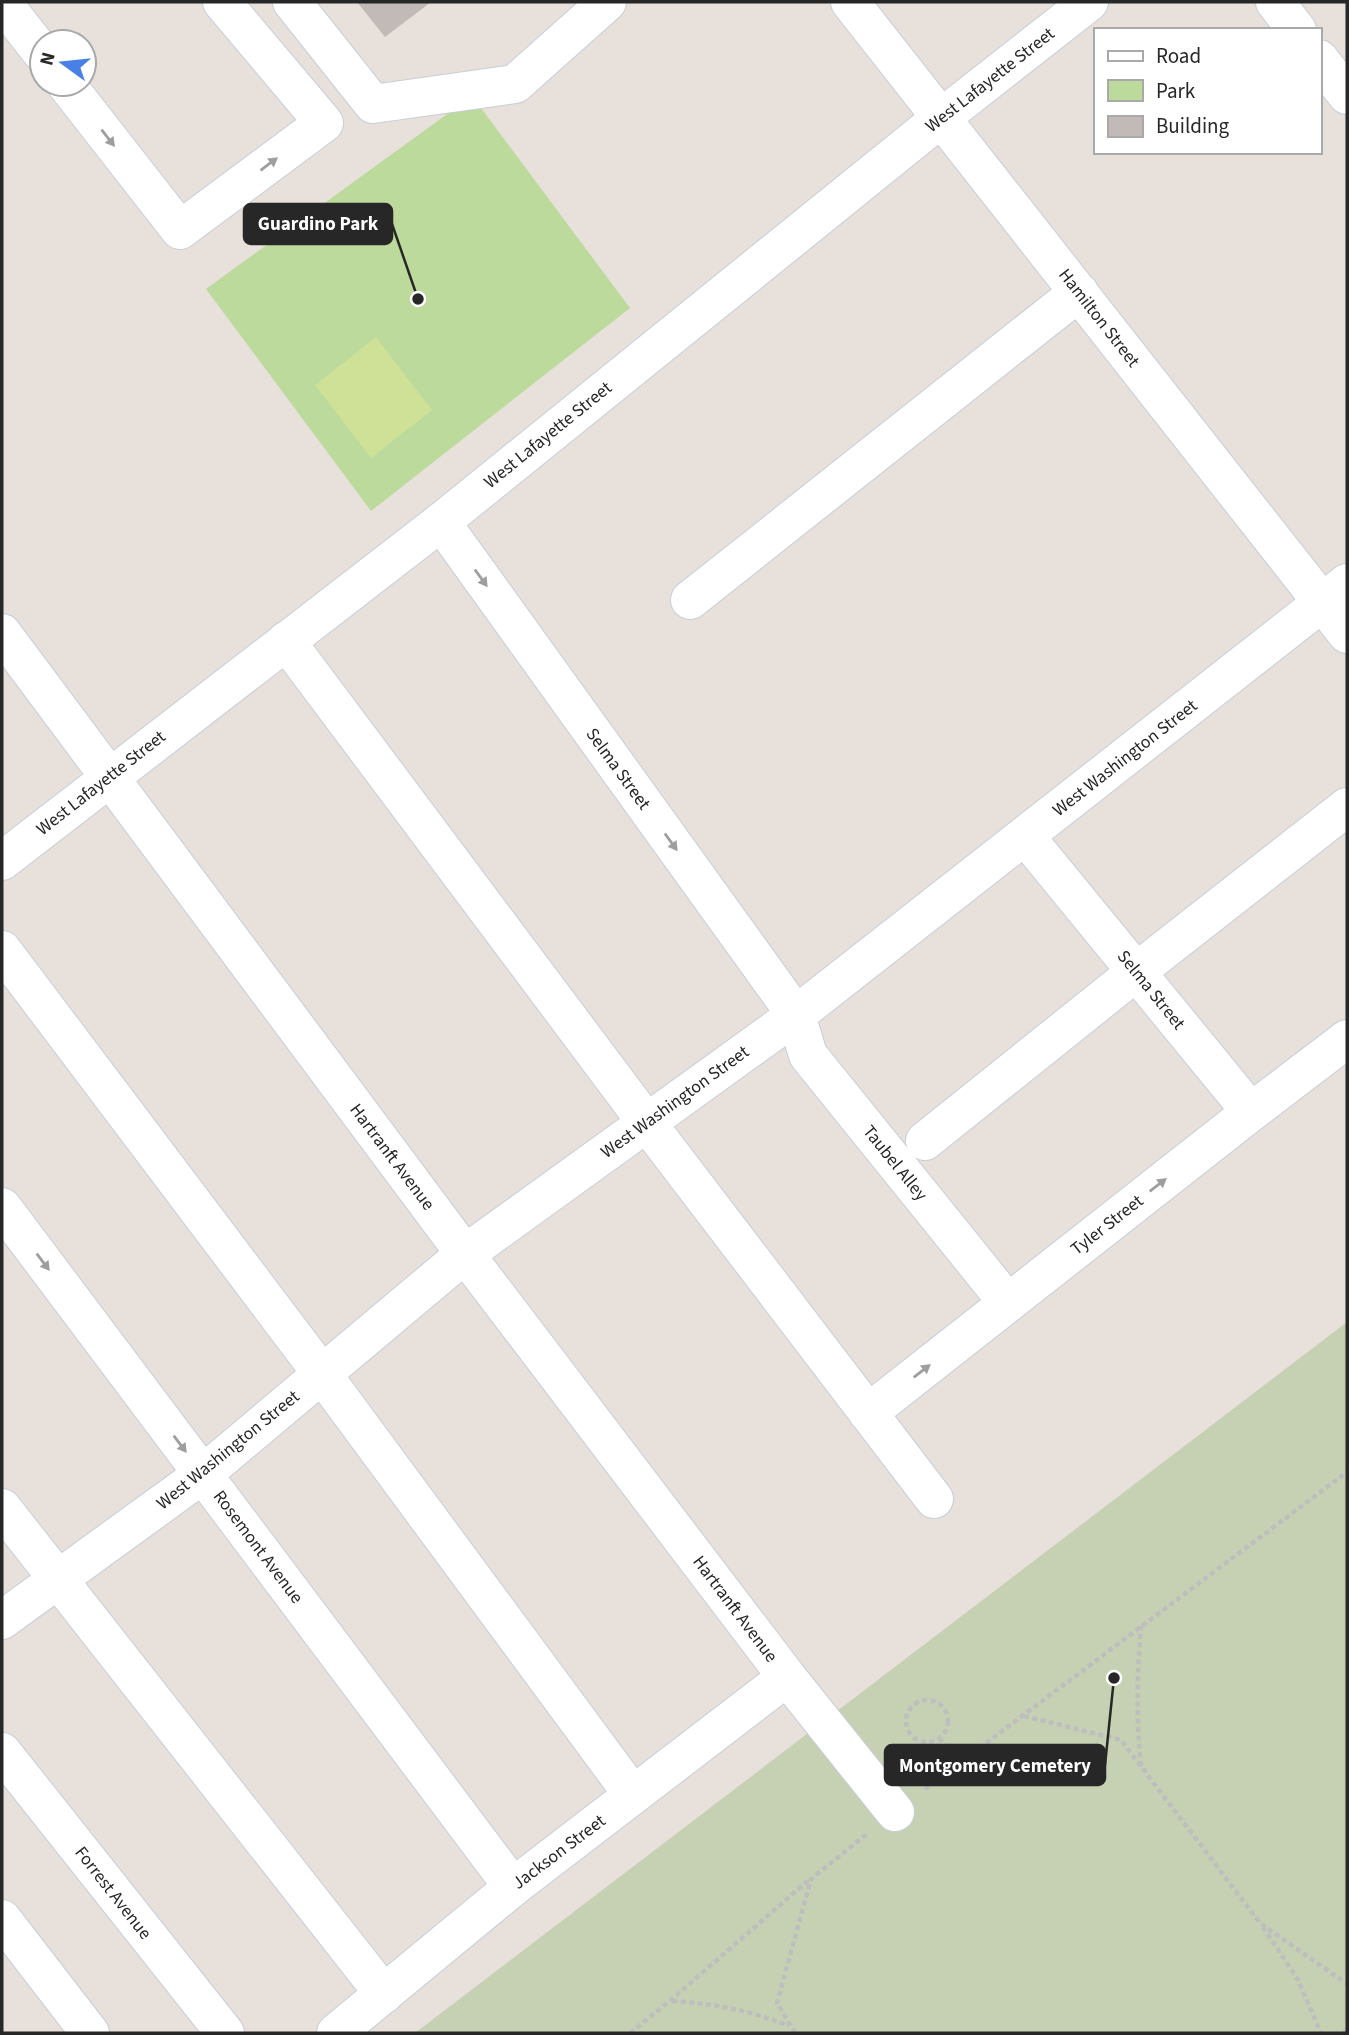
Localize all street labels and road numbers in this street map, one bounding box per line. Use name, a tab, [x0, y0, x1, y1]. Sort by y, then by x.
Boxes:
street label: West Lafayette Street	[920, 22, 1060, 138]
street label: Hamilton Street	[1053, 263, 1145, 373]
street label: West Lafayette Street	[479, 376, 617, 494]
street label: West Washington Street	[1047, 693, 1203, 823]
street label: Selma Street	[580, 723, 656, 815]
street label: West Lafayette Street	[31, 725, 171, 841]
street label: Selma Street	[1111, 945, 1191, 1035]
street label: West Washington Street	[596, 1040, 754, 1164]
street label: Hartranft Avenue	[344, 1099, 440, 1216]
street label: Taubel Alley	[857, 1120, 934, 1207]
street label: Tyler Street	[1065, 1189, 1149, 1261]
street label: West Washington Street	[151, 1384, 305, 1516]
street label: Rosemont Avenue	[207, 1485, 309, 1609]
street label: Hartranft Avenue	[687, 1551, 783, 1668]
street label: Jackson Street	[507, 1809, 611, 1895]
street label: Forrest Avenue	[69, 1841, 157, 1945]

